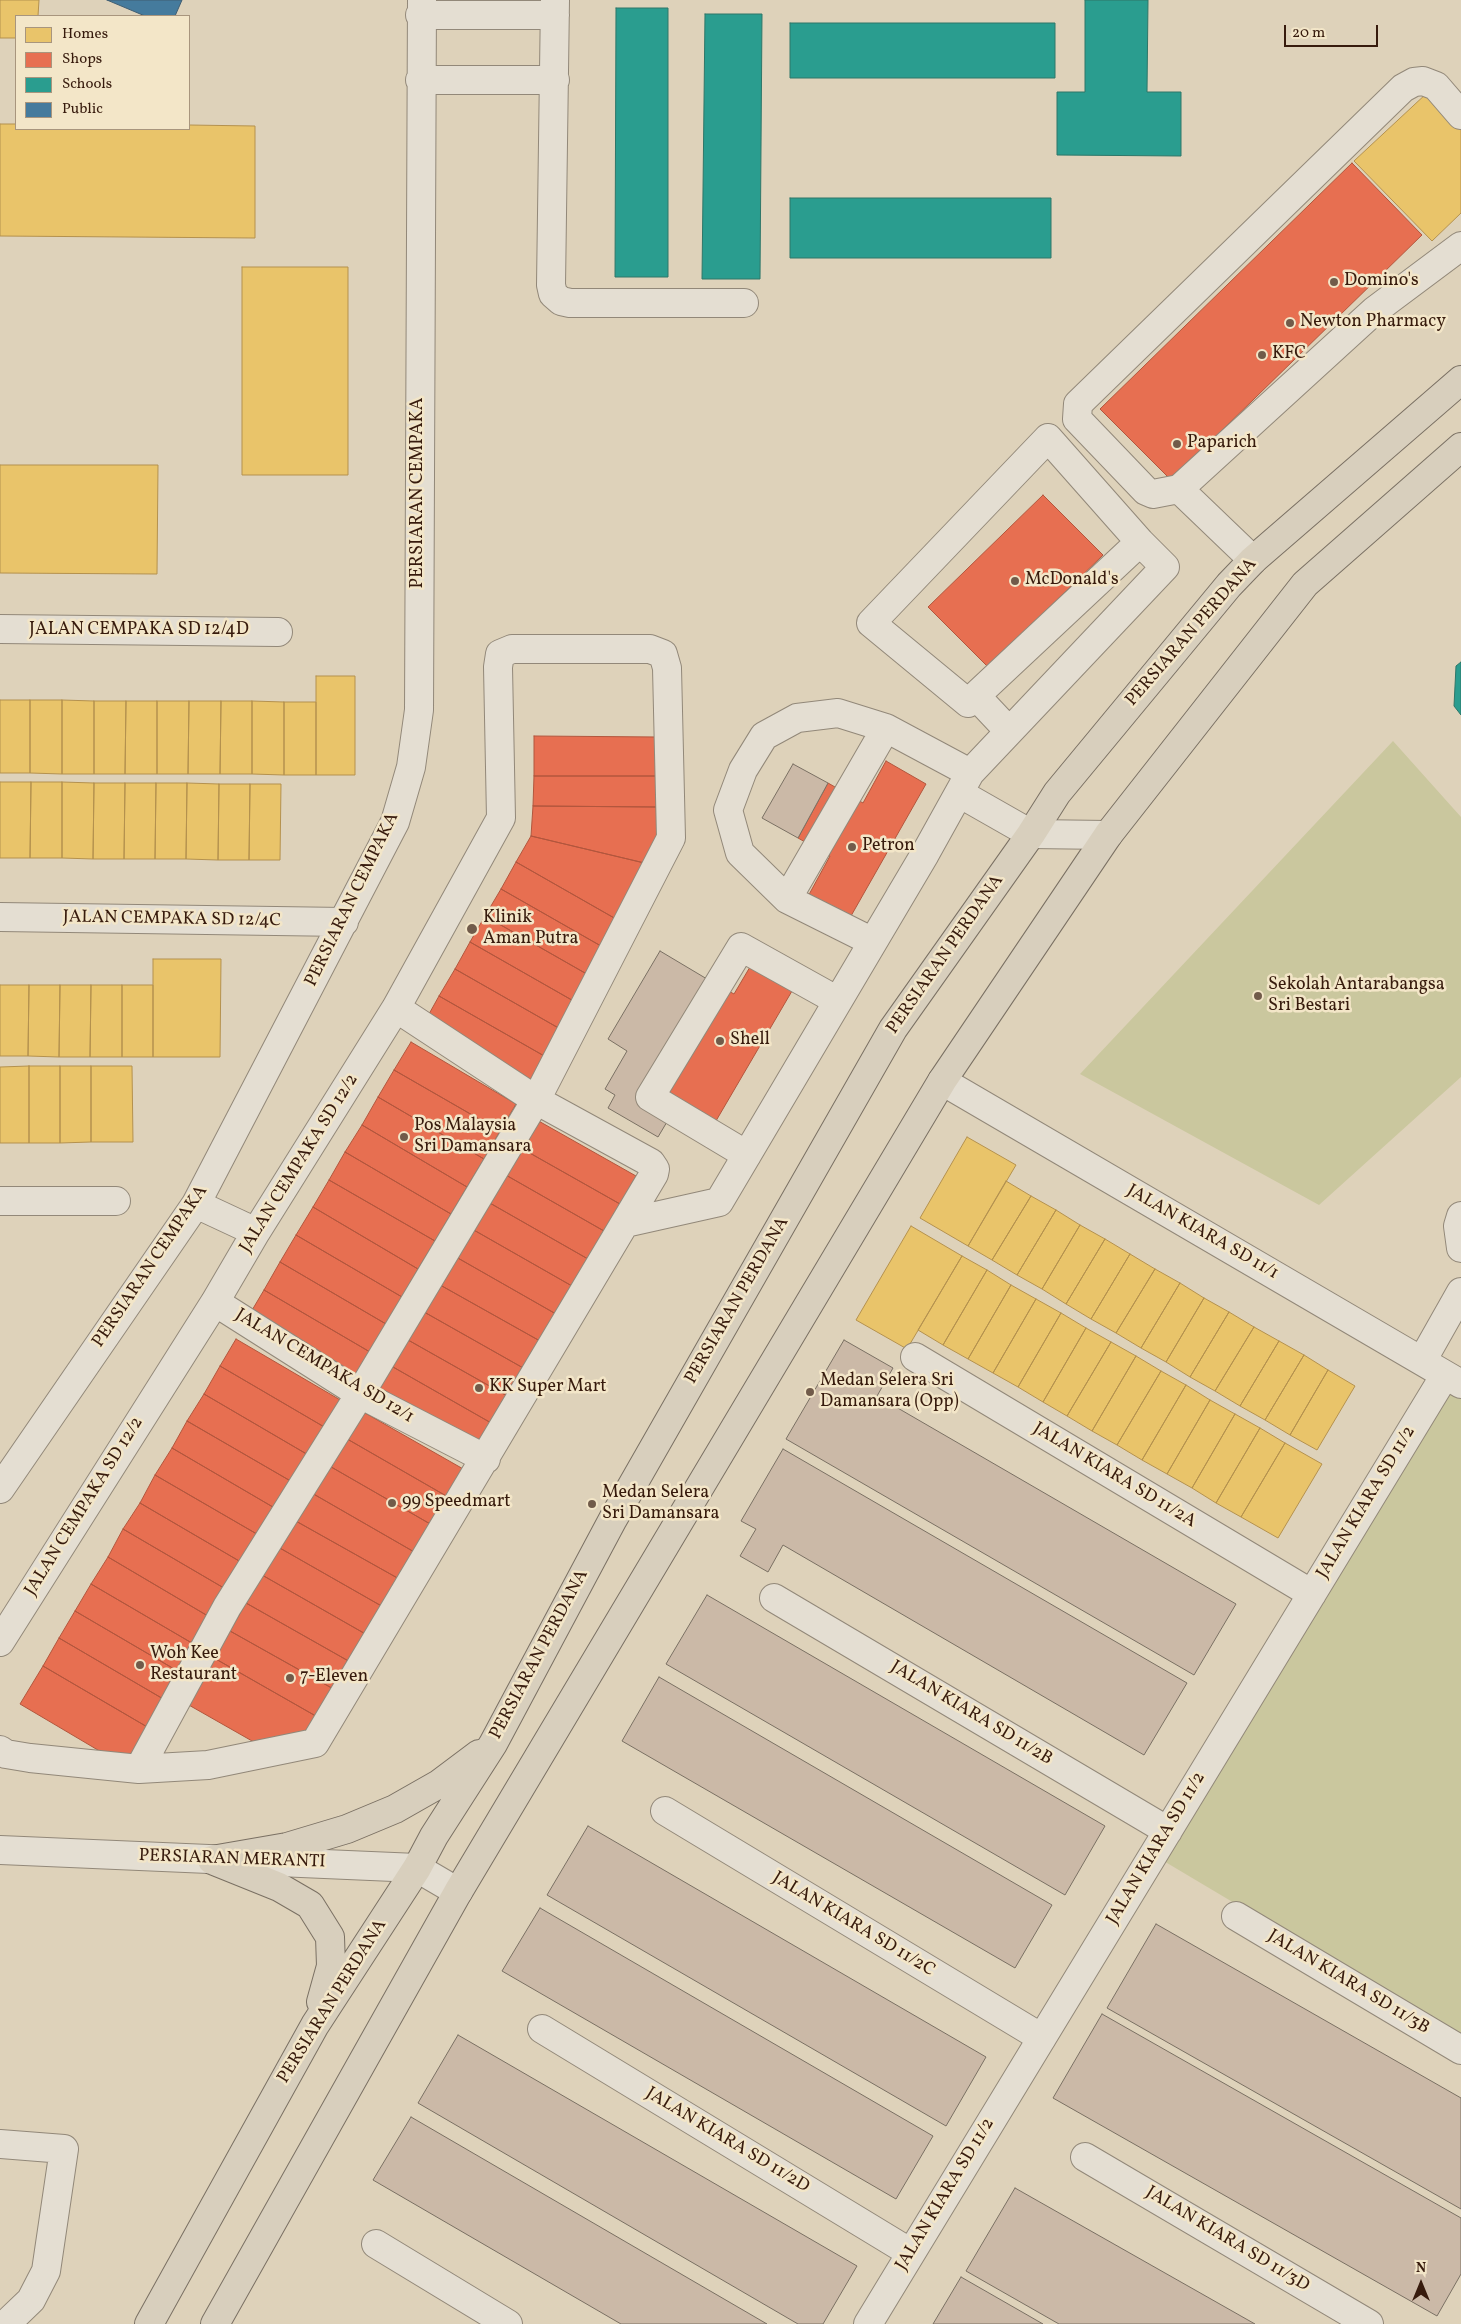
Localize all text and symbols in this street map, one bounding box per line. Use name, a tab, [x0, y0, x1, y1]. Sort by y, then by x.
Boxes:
legend	[15, 15, 190, 130]
scale bar	[1286, 15, 1380, 47]
text: 20 m	[1292, 23, 1325, 44]
text: Homes	[62, 24, 108, 45]
text: Shops	[62, 49, 102, 70]
text: Schools	[62, 74, 112, 95]
text: Public	[62, 99, 103, 120]
place label: Domino's	[1344, 271, 1419, 293]
marker: Domino's	[1328, 276, 1340, 288]
place label: Newton Pharmacy	[1300, 312, 1446, 334]
marker: Newton Pharmacy	[1284, 317, 1296, 329]
place label: KFC	[1272, 344, 1306, 366]
marker: KFC	[1256, 349, 1268, 361]
street label: PERSIARAN CEMPAKA	[408, 398, 430, 588]
place label: Paparich	[1187, 433, 1257, 455]
marker: Paparich	[1171, 438, 1183, 450]
street label: PERSIARAN PERDANA	[1122, 555, 1262, 711]
place label: McDonald's	[1025, 570, 1119, 592]
marker: McDonald's	[1009, 575, 1021, 587]
street label: JALAN CEMPAKA SD 12/4D	[29, 620, 249, 642]
street label: PERSIARAN CEMPAKA	[301, 809, 405, 991]
place label: Petron	[862, 836, 915, 858]
marker: Petron	[846, 841, 858, 853]
street label: PERSIARAN PERDANA	[883, 871, 1009, 1039]
street label: JALAN CEMPAKA SD 12/4C	[63, 907, 281, 933]
place label: Klinik Aman Putra	[483, 908, 578, 951]
marker: Klinik Aman Putra	[465, 922, 479, 936]
place label: Sekolah Antarabangsa Sri Bestari	[1268, 975, 1445, 1018]
marker: Sekolah Antarabangsa Sri Bestari	[1252, 990, 1264, 1002]
place label: Shell	[730, 1030, 770, 1052]
marker: Shell	[714, 1035, 726, 1047]
street label: JALAN CEMPAKA SD 12/2	[236, 1071, 364, 1257]
place label: Pos Malaysia Sri Damansara	[414, 1116, 531, 1158]
marker: Pos Malaysia Sri Damansara	[398, 1131, 410, 1143]
street label: JALAN KIARA SD 11/1	[1122, 1181, 1282, 1285]
street label: PERSIARAN CEMPAKA	[89, 1182, 213, 1352]
street label: PERSIARAN PERDANA	[681, 1214, 795, 1388]
street label: JALAN CEMPAKA SD 12/1	[231, 1305, 417, 1429]
place label: Medan Selera Sri Damansara (Opp)	[820, 1371, 959, 1414]
place label: KK Super Mart	[489, 1377, 607, 1399]
marker: KK Super Mart	[473, 1382, 485, 1394]
marker: Medan Selera Sri Damansara (Opp)	[804, 1386, 816, 1398]
street label: JALAN CEMPAKA SD 12/2	[21, 1414, 149, 1600]
street label: JALAN KIARA SD 11/2A	[1028, 1419, 1200, 1533]
street label: JALAN KIARA SD 11/2	[1313, 1423, 1421, 1583]
place label: Medan Selera Sri Damansara	[602, 1483, 719, 1526]
place label: 99 Speedmart	[402, 1492, 511, 1514]
marker: 99 Speedmart	[386, 1497, 398, 1509]
marker: Medan Selera Sri Damansara	[586, 1498, 598, 1510]
street label: PERSIARAN PERDANA	[486, 1566, 594, 1744]
place label: Woh Kee Restaurant	[150, 1644, 237, 1686]
street label: JALAN KIARA SD 11/2B	[886, 1657, 1056, 1771]
marker: Woh Kee Restaurant	[134, 1659, 146, 1671]
place label: 7-Eleven	[300, 1667, 368, 1689]
marker: 7-Eleven	[284, 1672, 296, 1684]
street label: JALAN KIARA SD 11/2	[1103, 1769, 1211, 1929]
street label: PERSIARAN MERANTI	[138, 1846, 326, 1874]
street label: JALAN KIARA SD 11/2C	[768, 1868, 938, 1982]
street label: PERSIARAN PERDANA	[274, 1916, 392, 2088]
street label: JALAN KIARA SD 11/3B	[1263, 1926, 1433, 2040]
street label: JALAN KIARA SD 11/2D	[641, 2084, 813, 2198]
street label: JALAN KIARA SD 11/2	[892, 2115, 1000, 2275]
street label: JALAN KIARA SD 11/3D	[1141, 2183, 1313, 2297]
north arrow	[1396, 2259, 1446, 2309]
text: N	[1416, 2259, 1426, 2278]

